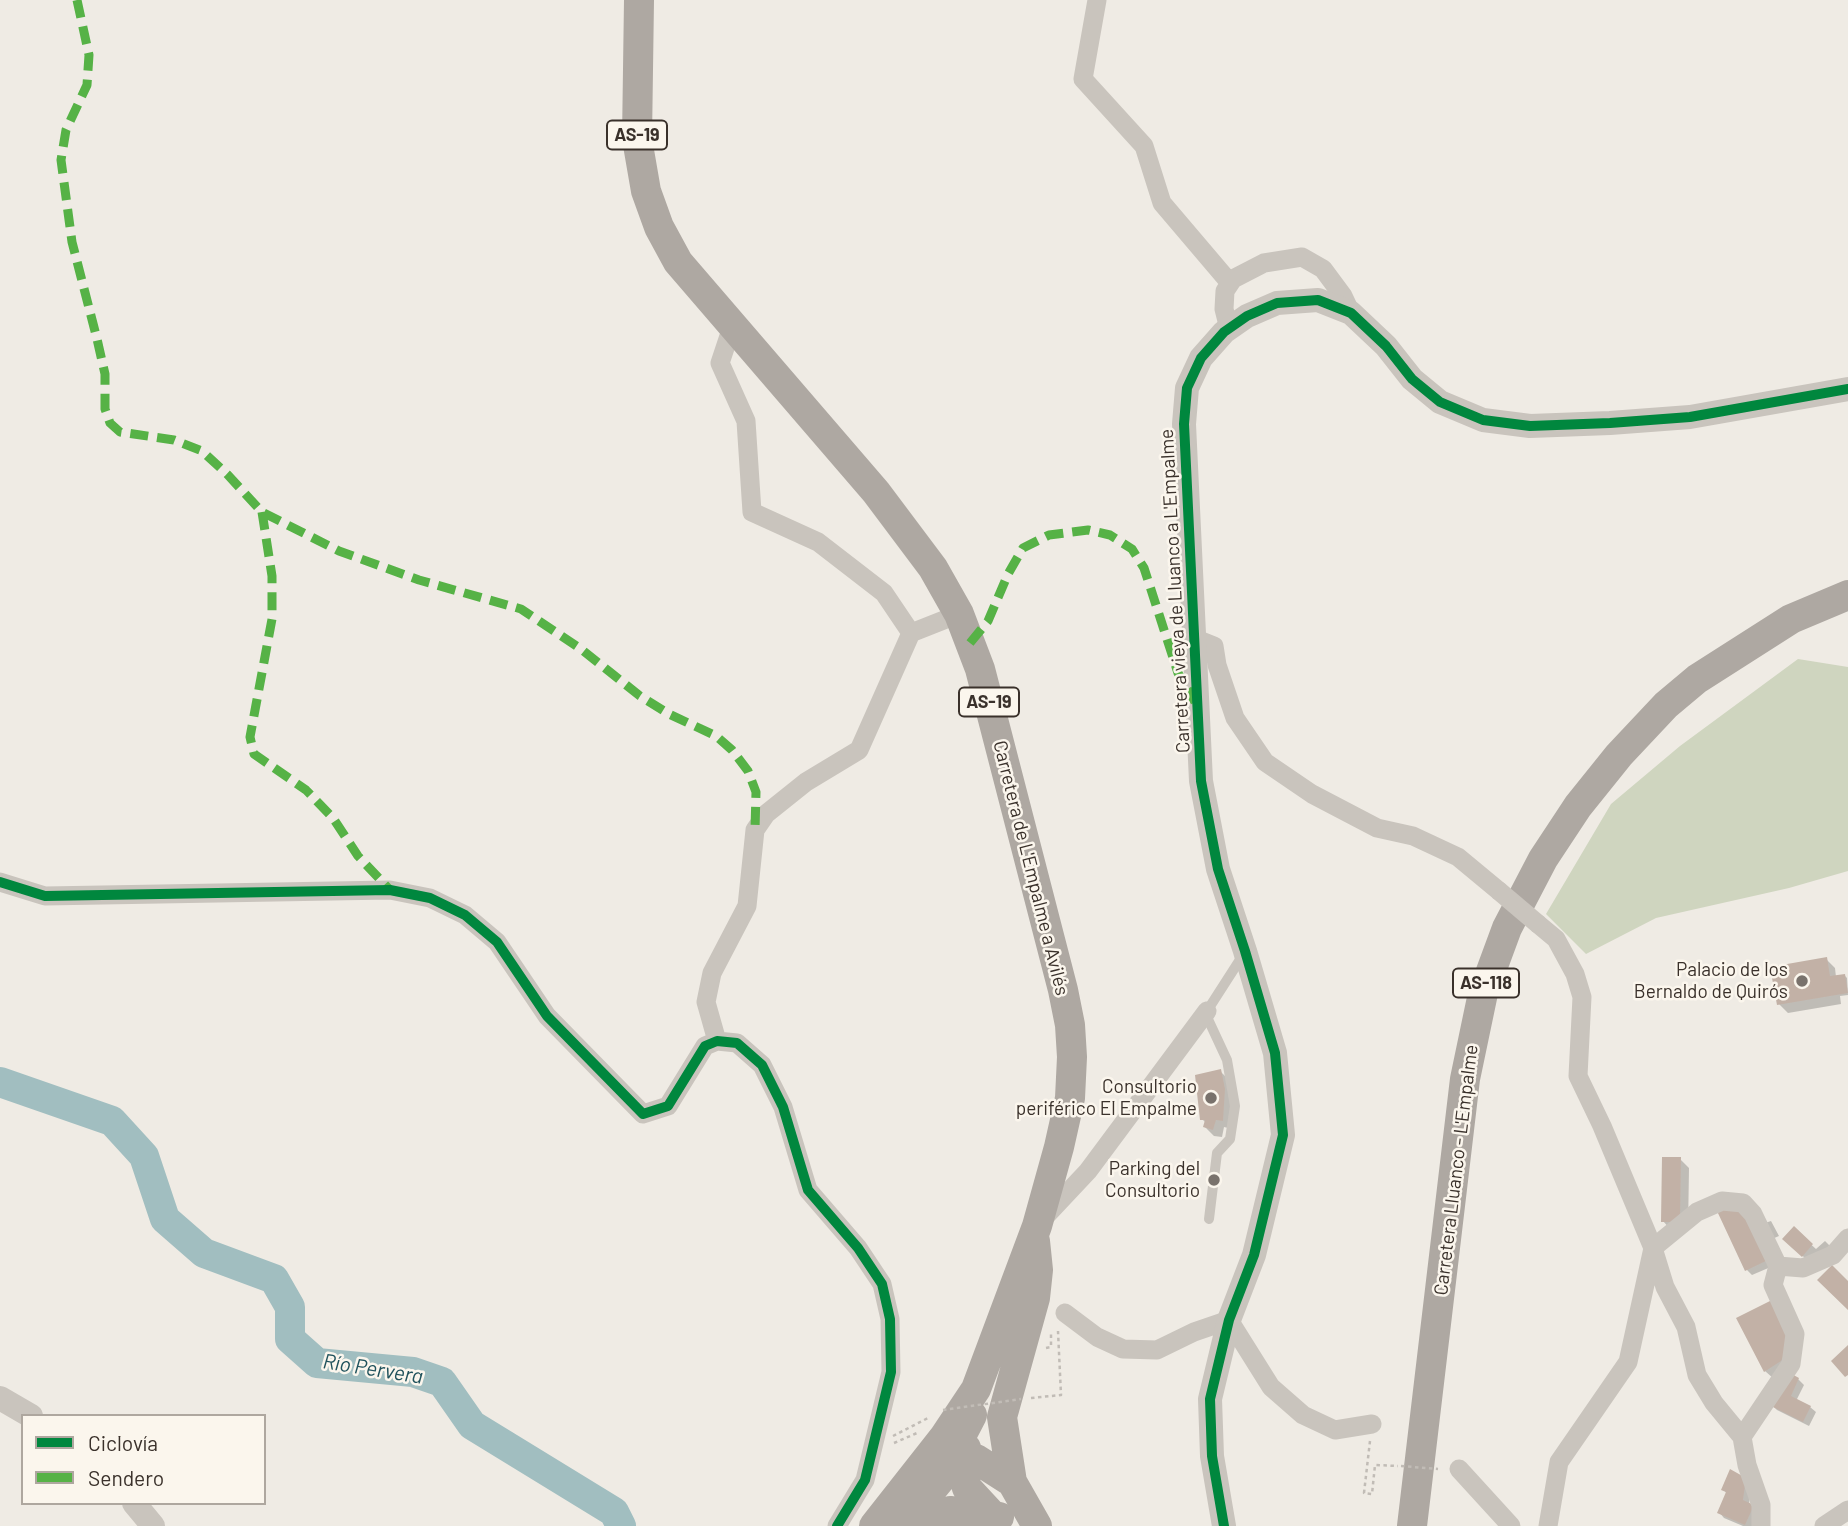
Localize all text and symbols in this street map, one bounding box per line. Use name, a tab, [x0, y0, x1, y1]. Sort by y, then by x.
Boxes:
road number: AS-19	[607, 120, 667, 150]
street label: Carretera vieya de Lluanco a L'Empalme	[1155, 428, 1195, 754]
road number: AS-19	[959, 688, 1019, 716]
street label: Carretera de L'Empalme a Avilés	[988, 738, 1074, 998]
place label: Palacio de los Bernaldo de Quirós	[1634, 959, 1788, 1003]
road number: AS-118	[1453, 968, 1519, 998]
marker: Palacio de los Bernaldo de Quirós	[1794, 973, 1810, 989]
street label: Carretera Lluanco - L'Empalme	[1429, 1043, 1483, 1297]
place label: Consultorio periférico El Empalme	[1016, 1076, 1197, 1120]
marker: Consultorio periférico El Empalme	[1203, 1090, 1219, 1106]
place label: Parking del Consultorio	[1105, 1158, 1200, 1202]
marker: Parking del Consultorio	[1206, 1172, 1222, 1188]
water label: Río Pervera	[321, 1349, 425, 1389]
legend	[21, 1414, 266, 1505]
text: Ciclovía	[88, 1430, 158, 1455]
text: Sendero	[88, 1465, 164, 1490]

